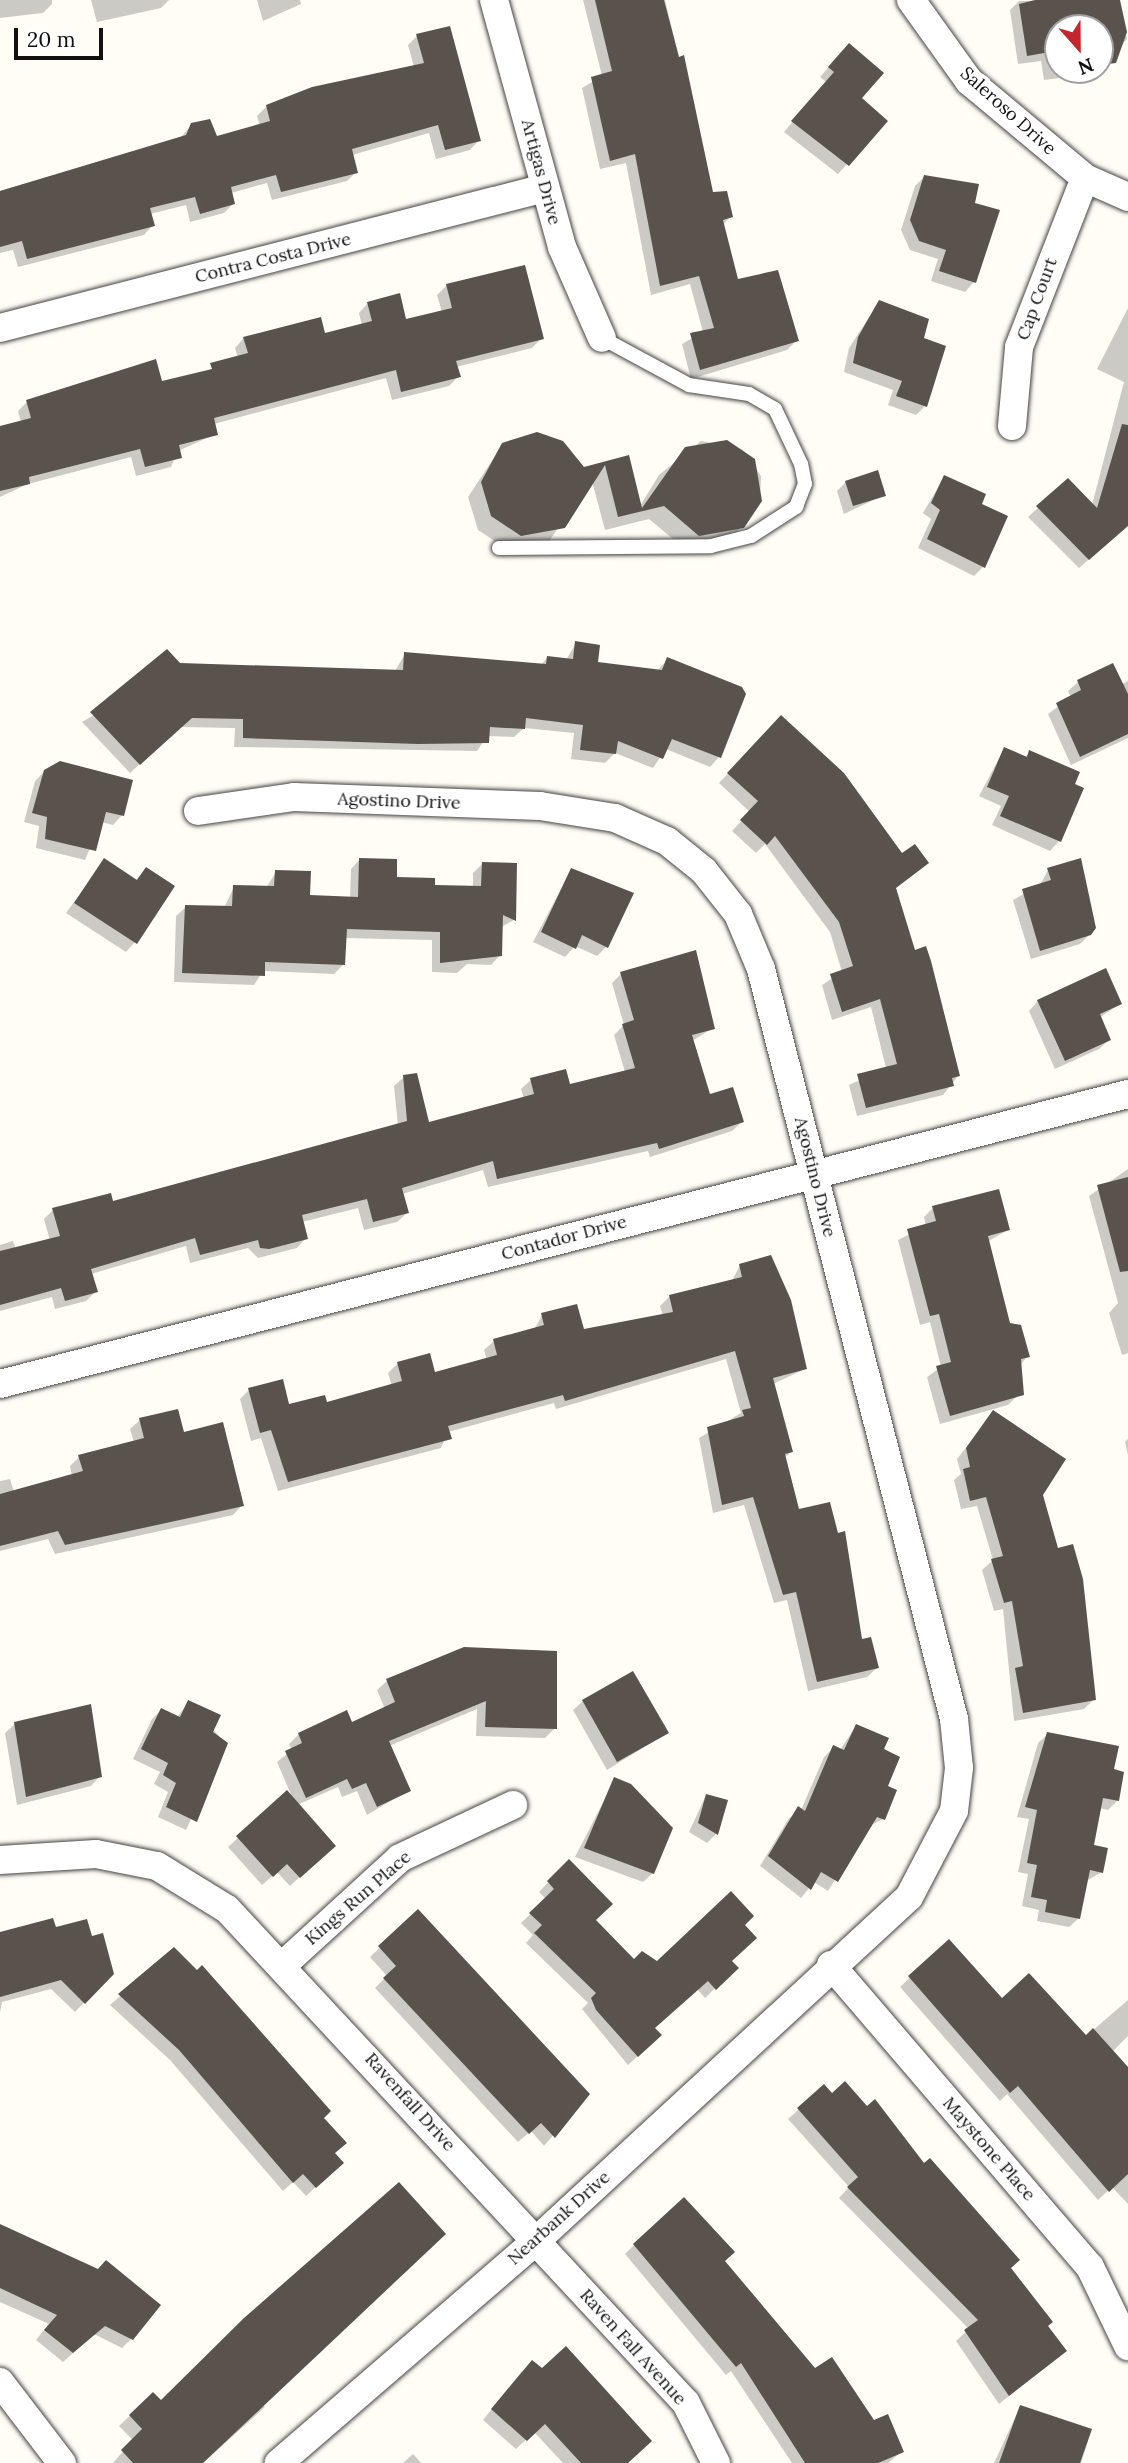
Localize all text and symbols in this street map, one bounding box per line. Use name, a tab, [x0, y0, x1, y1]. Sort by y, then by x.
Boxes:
scale bar	[18, 14, 107, 58]
north arrow	[1044, 14, 1114, 84]
text: 20 m	[27, 26, 76, 53]
text: N	[1075, 53, 1097, 81]
street label: Saleroso Drive	[956, 63, 1060, 159]
street label: Artigas Drive	[517, 117, 565, 227]
street label: Contra Costa Drive	[193, 228, 353, 288]
street label: Cap Court	[1012, 255, 1062, 343]
street label: Agostino Drive	[337, 788, 461, 814]
street label: Agostino Drive	[790, 1115, 840, 1239]
street label: Contador Drive	[499, 1211, 629, 1265]
street label: Kings Run Place	[301, 1846, 415, 1950]
street label: Ravenfall Drive	[360, 2048, 460, 2156]
street label: Maystone Place	[938, 2093, 1040, 2205]
street label: Nearbank Drive	[503, 2166, 615, 2270]
street label: Raven Fall Avenue	[575, 2284, 691, 2410]

